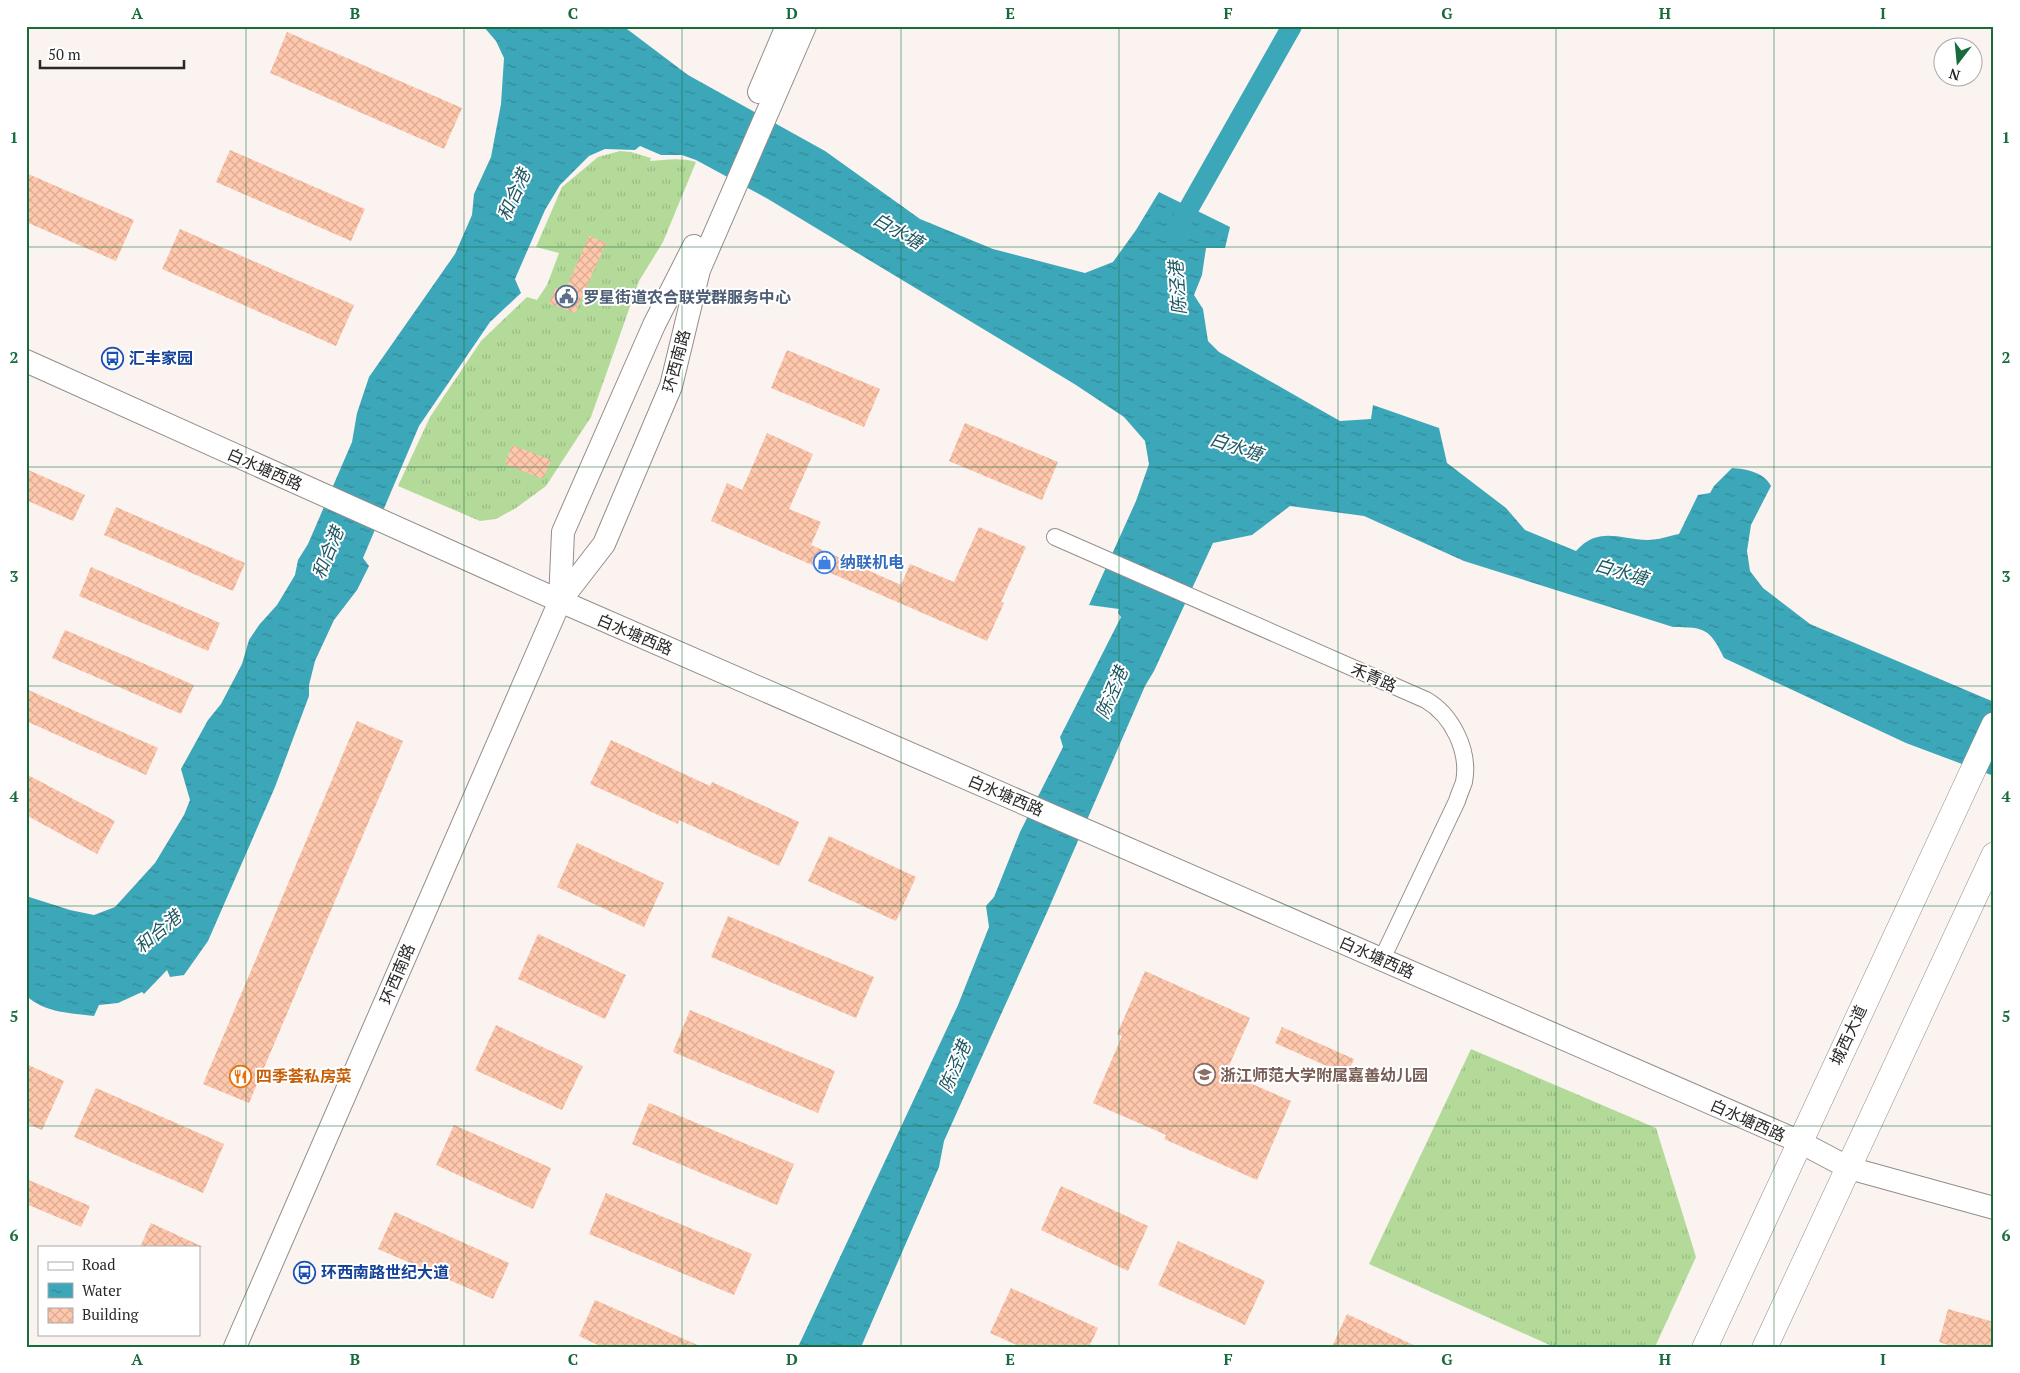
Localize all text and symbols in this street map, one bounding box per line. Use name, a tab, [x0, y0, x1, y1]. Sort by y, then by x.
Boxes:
text: A	[131, 2, 143, 24]
text: B	[350, 2, 360, 24]
text: C	[568, 2, 578, 24]
text: D	[786, 2, 798, 24]
text: E	[1005, 2, 1015, 24]
text: F	[1223, 2, 1233, 24]
text: G	[1441, 2, 1453, 24]
text: H	[1659, 2, 1671, 24]
text: I	[1880, 2, 1886, 24]
scale bar	[40, 38, 184, 70]
north arrow	[1932, 38, 1982, 88]
text: 50 m	[48, 44, 81, 64]
text: N	[1946, 64, 1962, 86]
text: 1	[9, 126, 19, 148]
text: 1	[2001, 126, 2011, 148]
water label: 和合港	[491, 162, 536, 224]
water label: 白水塘	[869, 206, 930, 256]
water label: 陈泾港	[1163, 257, 1191, 316]
public building icon: 罗星街道农合联党群服务中心	[555, 285, 579, 309]
place label: 罗星街道农合联党群服务中心	[583, 286, 791, 308]
street label: 环西南路	[657, 327, 695, 395]
text: 2	[9, 346, 19, 368]
bus stop icon: 汇丰家园	[101, 346, 125, 370]
text: 2	[2001, 346, 2011, 368]
place label: 汇丰家园	[129, 347, 193, 369]
water label: 白水塘	[1207, 426, 1269, 467]
street label: 白水塘西路	[224, 443, 306, 495]
water label: 和合港	[306, 520, 349, 582]
shop icon: 纳联机电	[812, 550, 836, 574]
place label: 纳联机电	[840, 551, 904, 573]
water label: 白水塘	[1592, 552, 1653, 591]
text: 3	[9, 565, 19, 587]
text: 3	[2001, 565, 2011, 587]
street label: 白水塘西路	[594, 608, 676, 660]
street label: 禾青路	[1348, 657, 1400, 697]
water label: 陈泾港	[1089, 660, 1134, 722]
street label: 白水塘西路	[965, 769, 1047, 821]
text: 4	[9, 785, 19, 807]
text: 4	[2001, 785, 2011, 807]
water label: 和合港	[129, 903, 188, 958]
street label: 白水塘西路	[1336, 931, 1418, 983]
street label: 环西南路	[374, 940, 420, 1008]
street label: 城西大道	[1825, 1001, 1871, 1069]
text: 5	[9, 1005, 19, 1027]
text: 5	[2001, 1005, 2011, 1027]
water label: 陈泾港	[932, 1034, 977, 1096]
school or university icon: 浙江师范大学附属嘉善幼儿园	[1192, 1063, 1216, 1087]
restaurant icon: 四季荟私房菜	[228, 1064, 252, 1088]
place label: 浙江师范大学附属嘉善幼儿园	[1220, 1064, 1428, 1086]
place label: 四季荟私房菜	[256, 1065, 352, 1087]
street label: 白水塘西路	[1707, 1094, 1789, 1146]
text: 6	[9, 1224, 19, 1246]
text: 6	[2001, 1224, 2011, 1246]
legend	[38, 1246, 200, 1336]
text: Road	[82, 1254, 115, 1274]
bus stop icon: 环西南路世纪大道	[293, 1260, 317, 1284]
place label: 环西南路世纪大道	[321, 1261, 449, 1283]
text: Water	[82, 1280, 122, 1300]
text: Building	[82, 1304, 140, 1324]
text: A	[131, 1348, 143, 1370]
text: B	[350, 1348, 360, 1370]
text: C	[568, 1348, 578, 1370]
text: D	[786, 1348, 798, 1370]
text: E	[1005, 1348, 1015, 1370]
text: F	[1223, 1348, 1233, 1370]
text: G	[1441, 1348, 1453, 1370]
text: H	[1659, 1348, 1671, 1370]
text: I	[1880, 1348, 1886, 1370]

